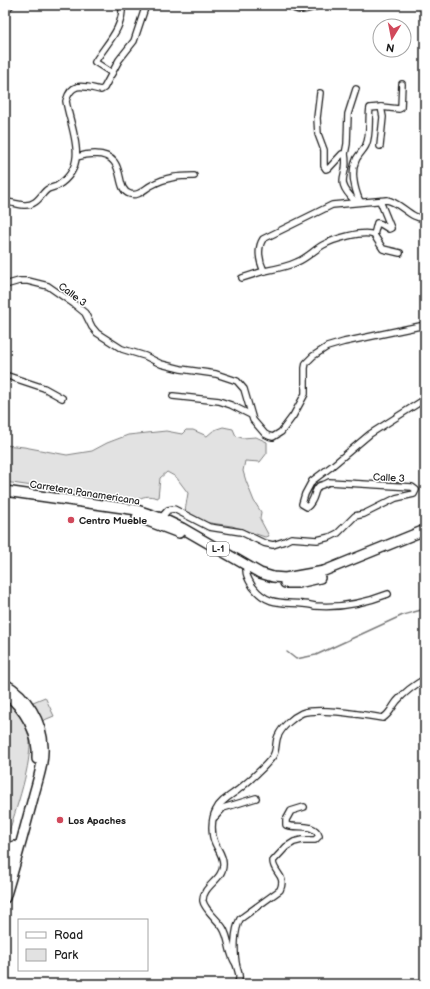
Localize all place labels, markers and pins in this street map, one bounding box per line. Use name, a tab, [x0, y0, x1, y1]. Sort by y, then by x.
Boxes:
marker: Centro Mueble	[66, 515, 76, 525]
place label: Centro Mueble	[79, 515, 147, 527]
marker: Los Apaches	[55, 815, 65, 825]
place label: Los Apaches	[68, 815, 126, 827]

